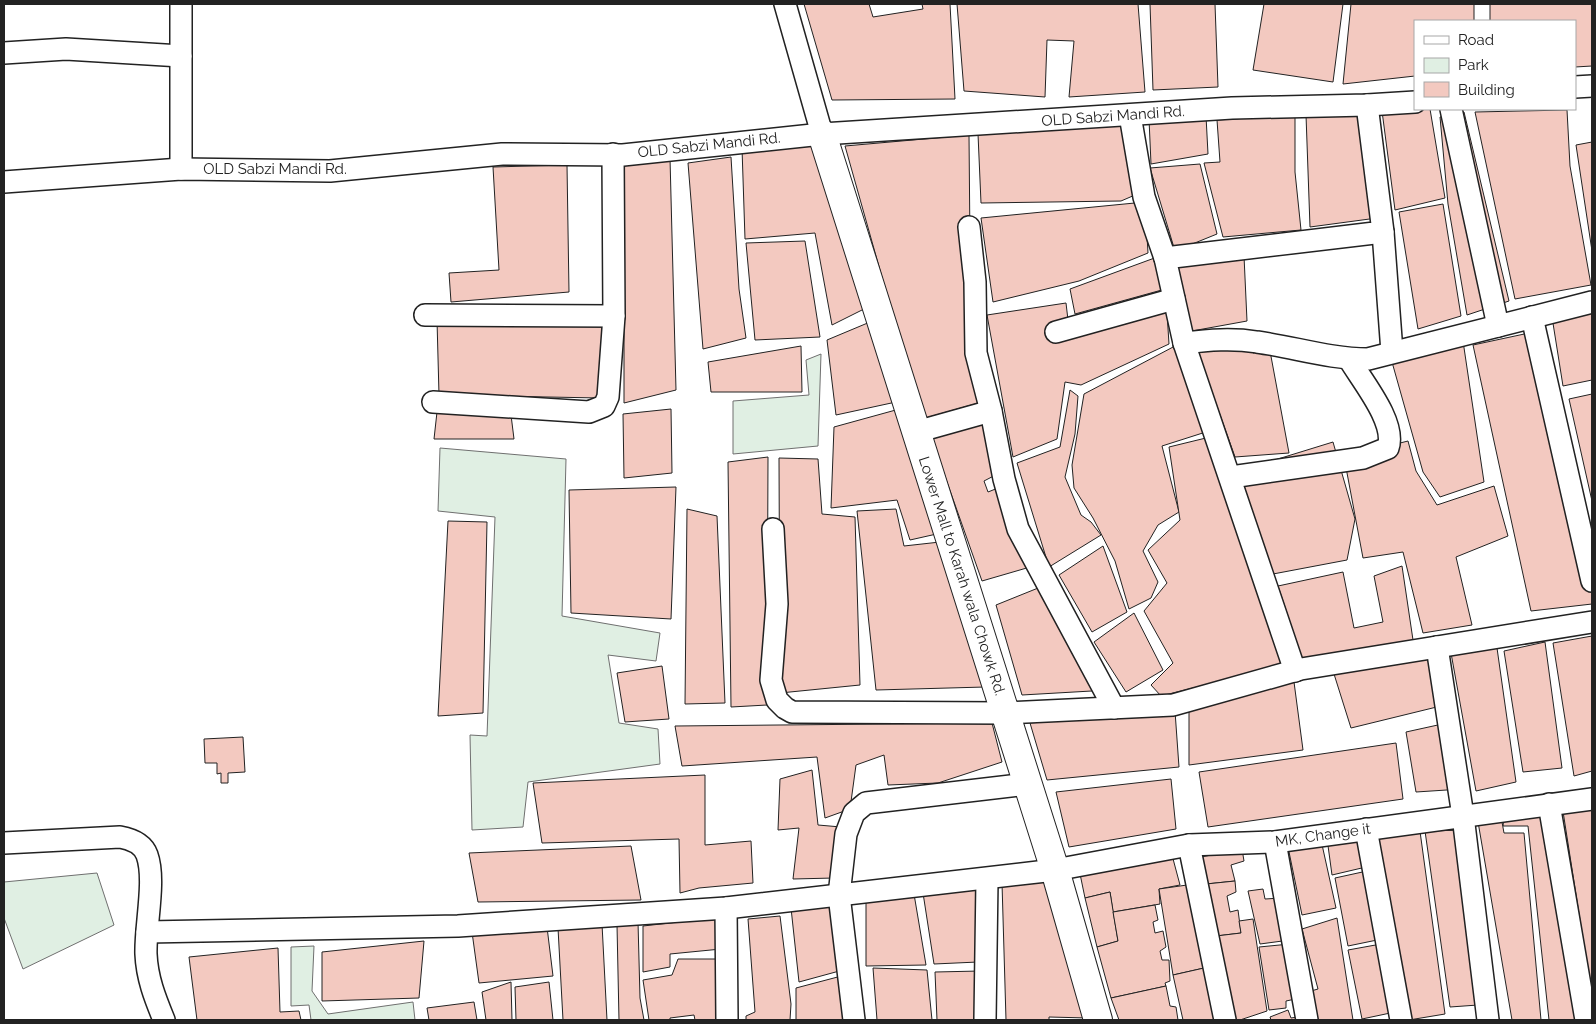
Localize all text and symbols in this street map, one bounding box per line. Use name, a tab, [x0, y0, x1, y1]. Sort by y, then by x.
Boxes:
legend	[1414, 20, 1576, 110]
text: Road	[1458, 31, 1494, 49]
text: Park	[1458, 56, 1489, 74]
text: Building	[1458, 81, 1515, 99]
street label: OLD Sabzi Mandi Rd.	[1041, 102, 1185, 130]
street label: OLD Sabzi Mandi Rd.	[637, 129, 781, 161]
street label: OLD Sabzi Mandi Rd.	[203, 160, 347, 178]
street label: Lower Mall to Karah wala Chowk Rd.	[915, 454, 1009, 698]
street label: MK, Change it	[1274, 819, 1372, 851]

